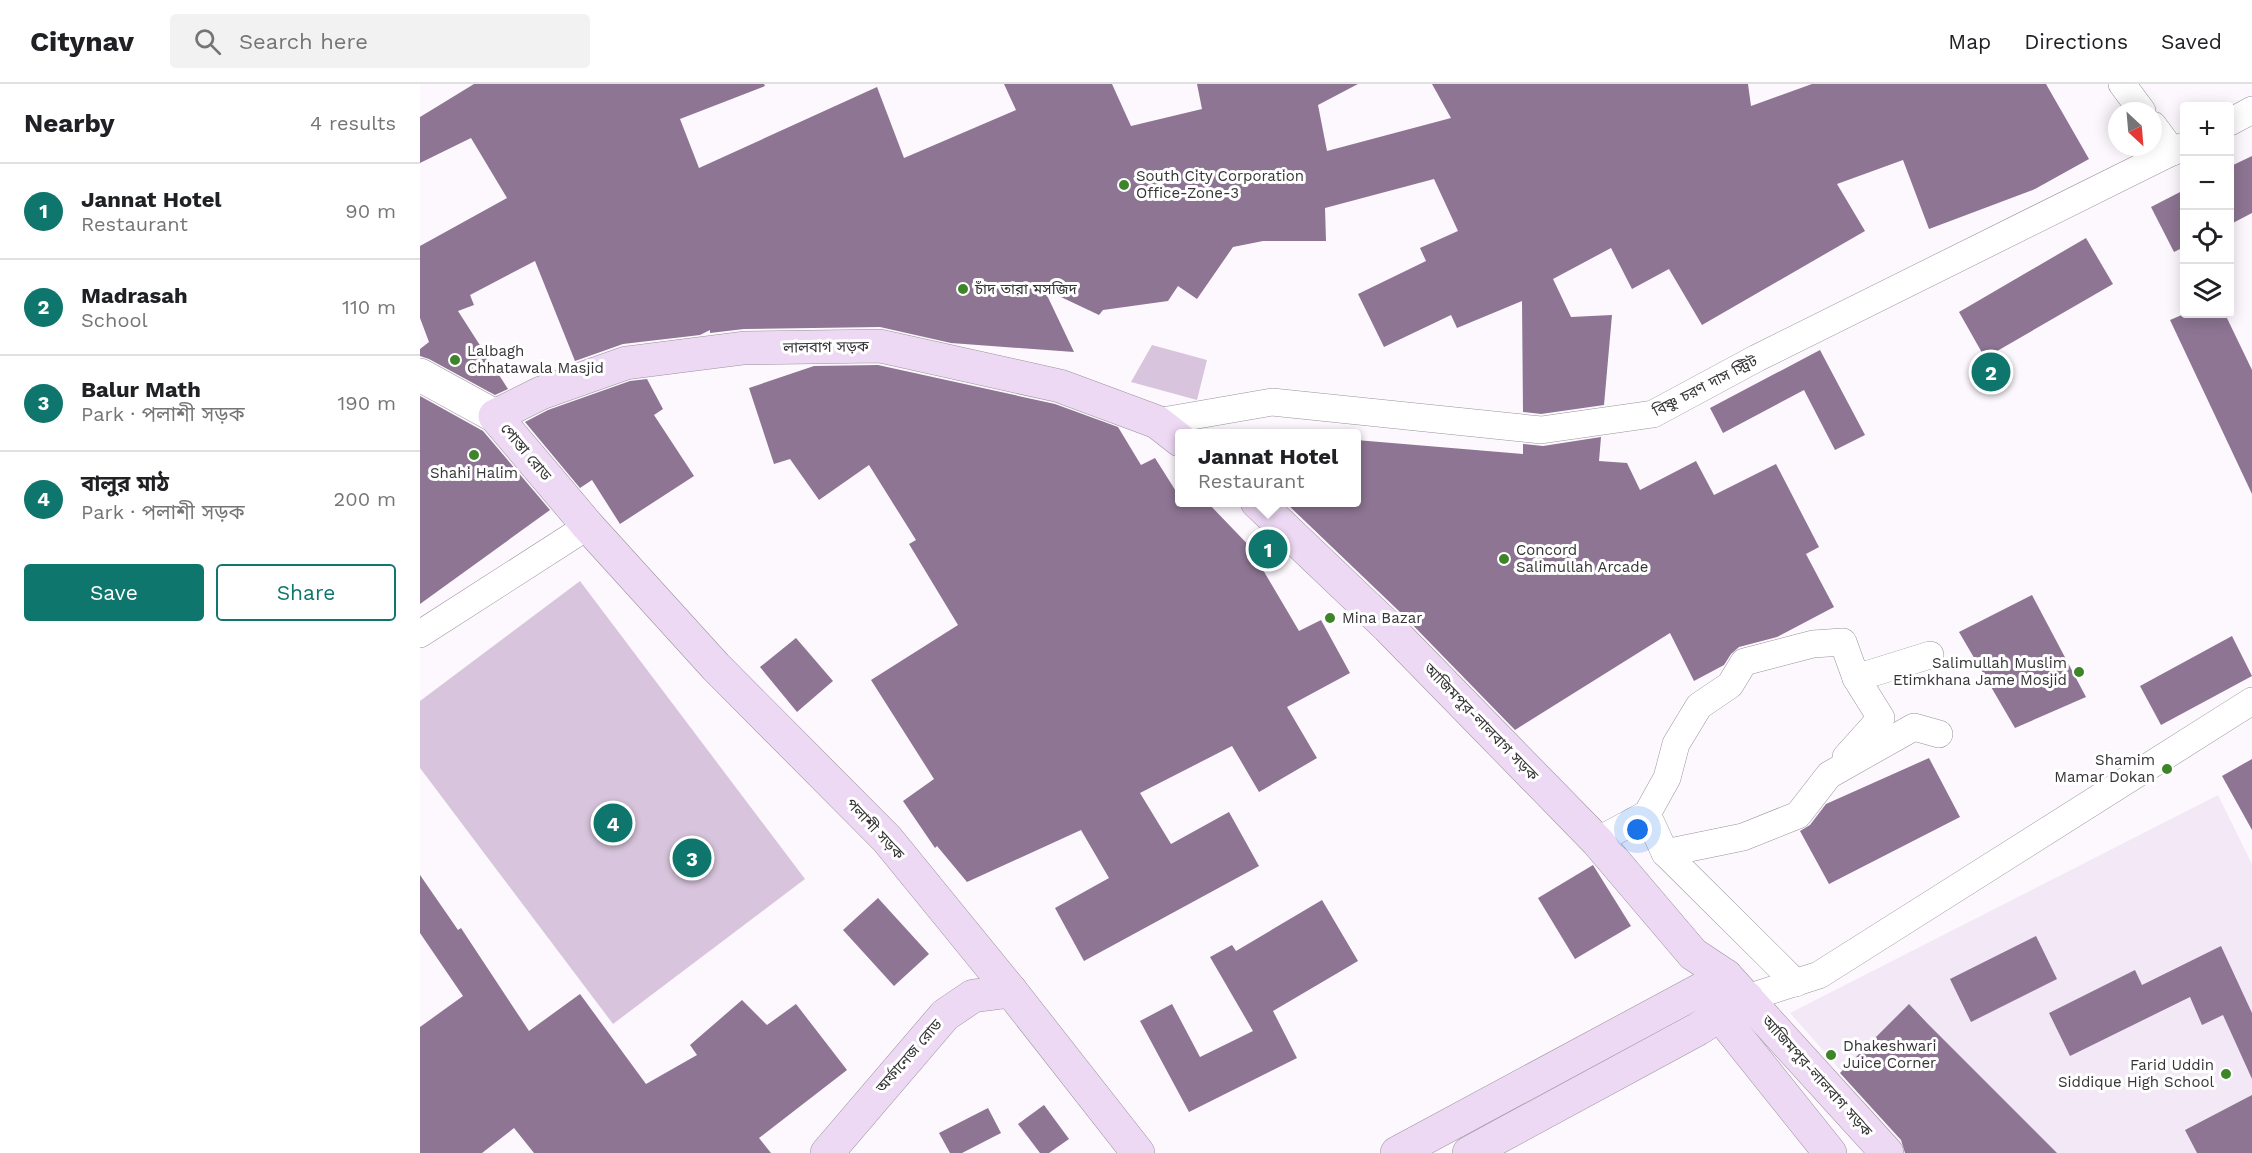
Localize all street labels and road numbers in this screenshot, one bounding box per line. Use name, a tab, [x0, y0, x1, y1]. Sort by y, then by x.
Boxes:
street label: লালবাগ সড়ক	[782, 337, 870, 357]
street label: বিষ্ণু চরণ দাস স্ট্রিট	[1649, 352, 1761, 421]
street label: পোস্তা রোড	[497, 420, 555, 485]
street label: আজিমপুর-লালবাগ সড়ক	[1419, 659, 1542, 785]
street label: পলাশী সড়ক	[842, 795, 908, 864]
street label: আজিমপুর-লালবাগ সড়ক	[1757, 1011, 1877, 1141]
street label: অর্ফানেজ রোড	[872, 1015, 946, 1097]

